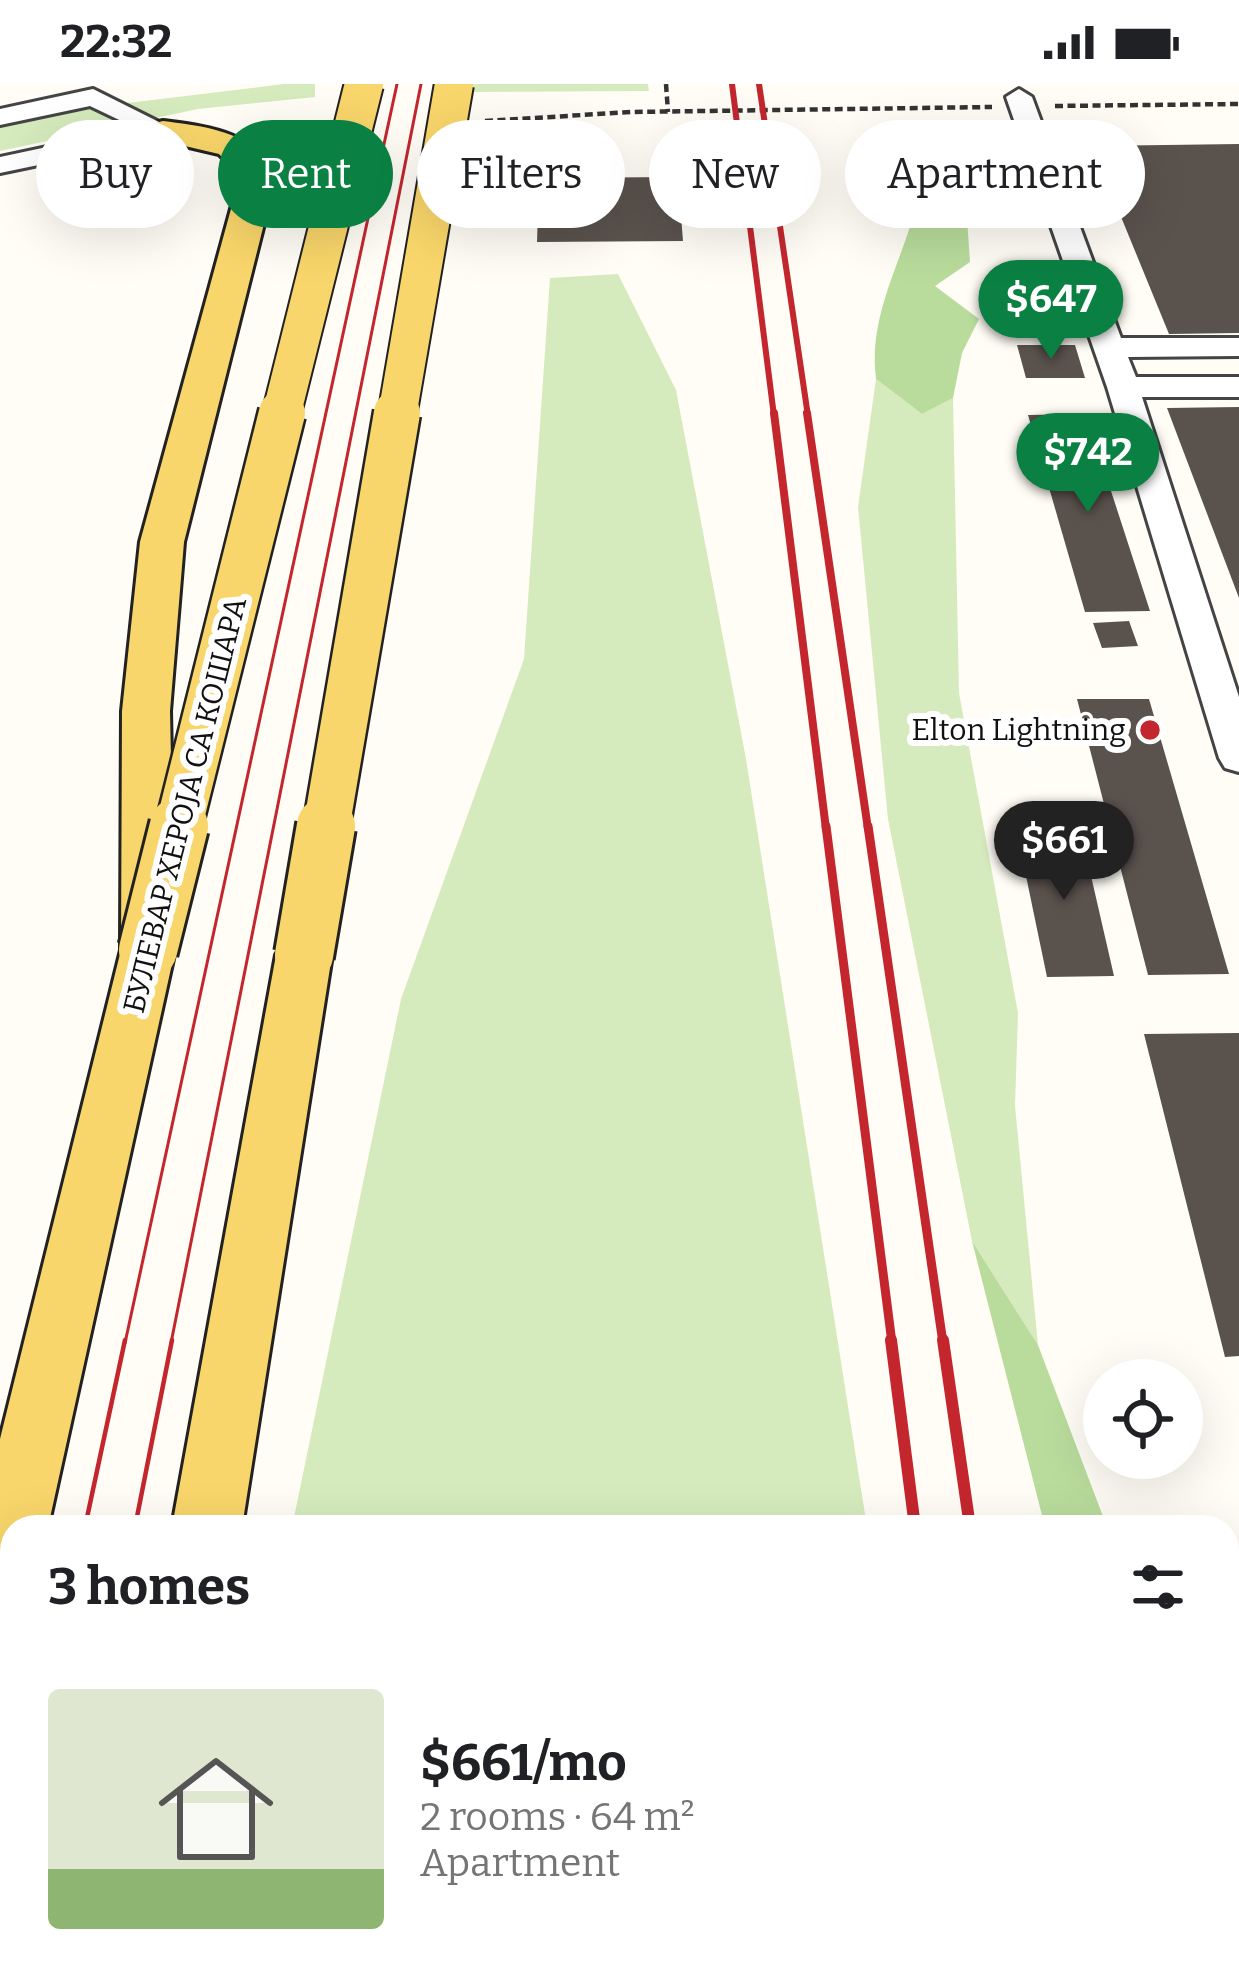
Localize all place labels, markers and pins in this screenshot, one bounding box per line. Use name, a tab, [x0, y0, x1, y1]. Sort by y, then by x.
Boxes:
pin: $647	[980, 260, 1122, 362]
pin: $742	[1017, 413, 1159, 515]
place label: Elton Lightning	[911, 712, 1126, 748]
marker: Elton Lightning	[1137, 717, 1163, 743]
pin: $661	[993, 801, 1135, 903]

